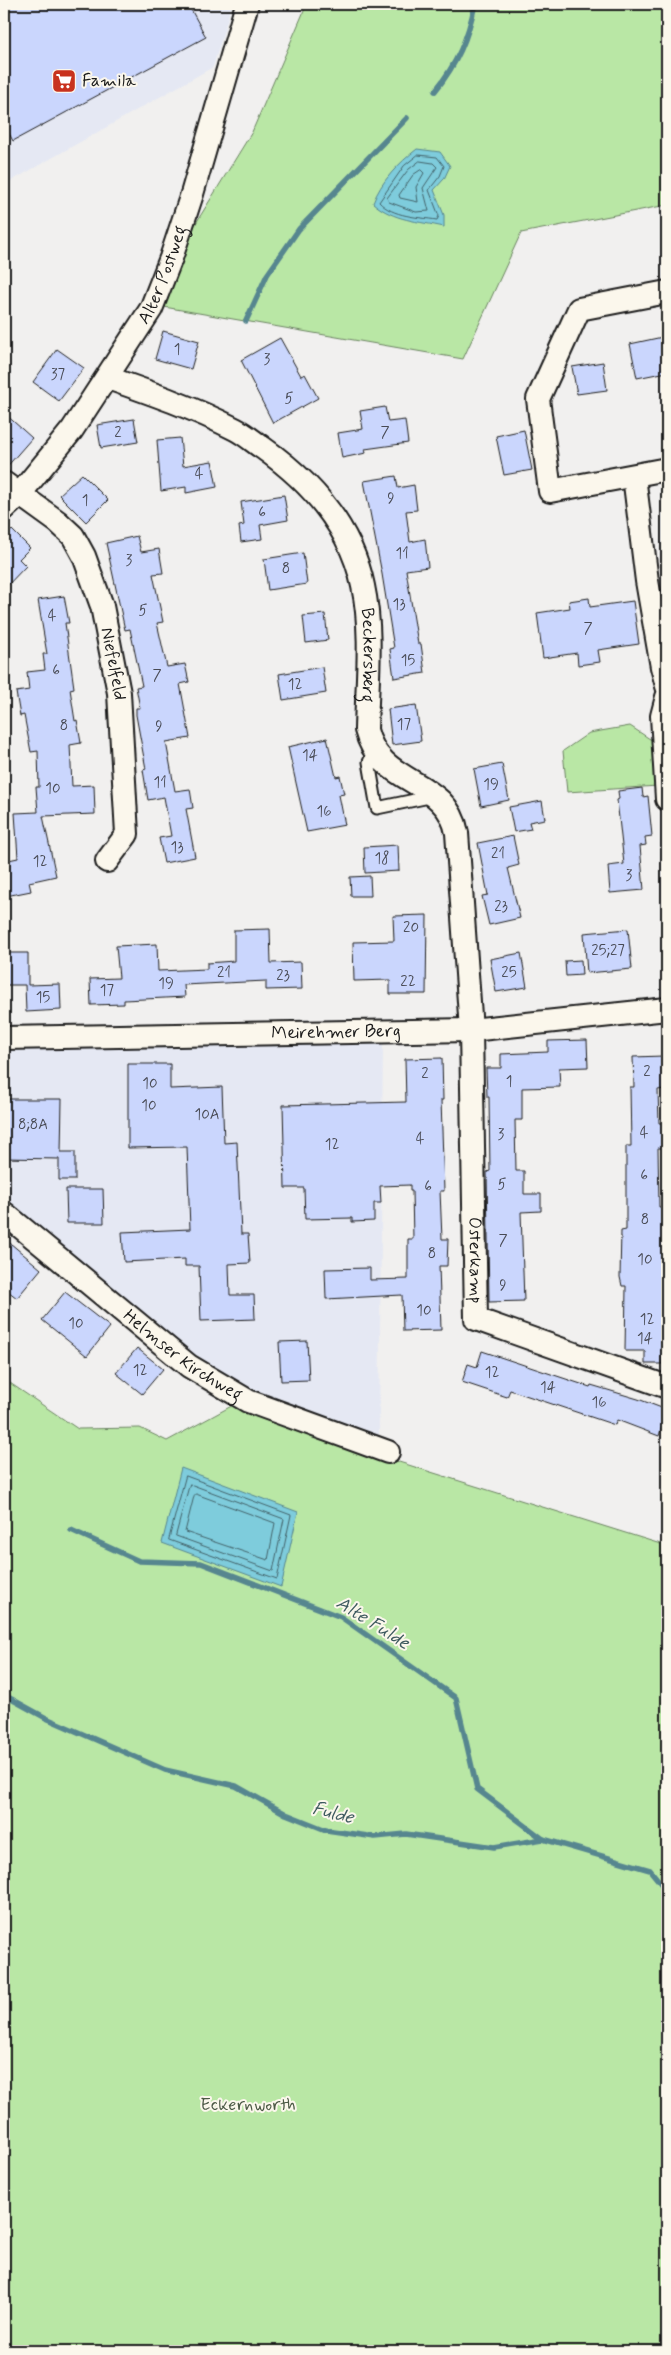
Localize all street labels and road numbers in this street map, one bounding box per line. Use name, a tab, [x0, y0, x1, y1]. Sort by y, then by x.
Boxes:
street label: Alter Postweg	[132, 222, 195, 329]
street label: Beckersberg	[353, 607, 381, 703]
street label: Niefelfeld	[94, 625, 131, 701]
street label: Meirehmer Berg	[271, 1019, 401, 1045]
street label: Osterkamp	[462, 1217, 488, 1304]
street label: Helmser Kirchweg	[118, 1304, 247, 1409]

